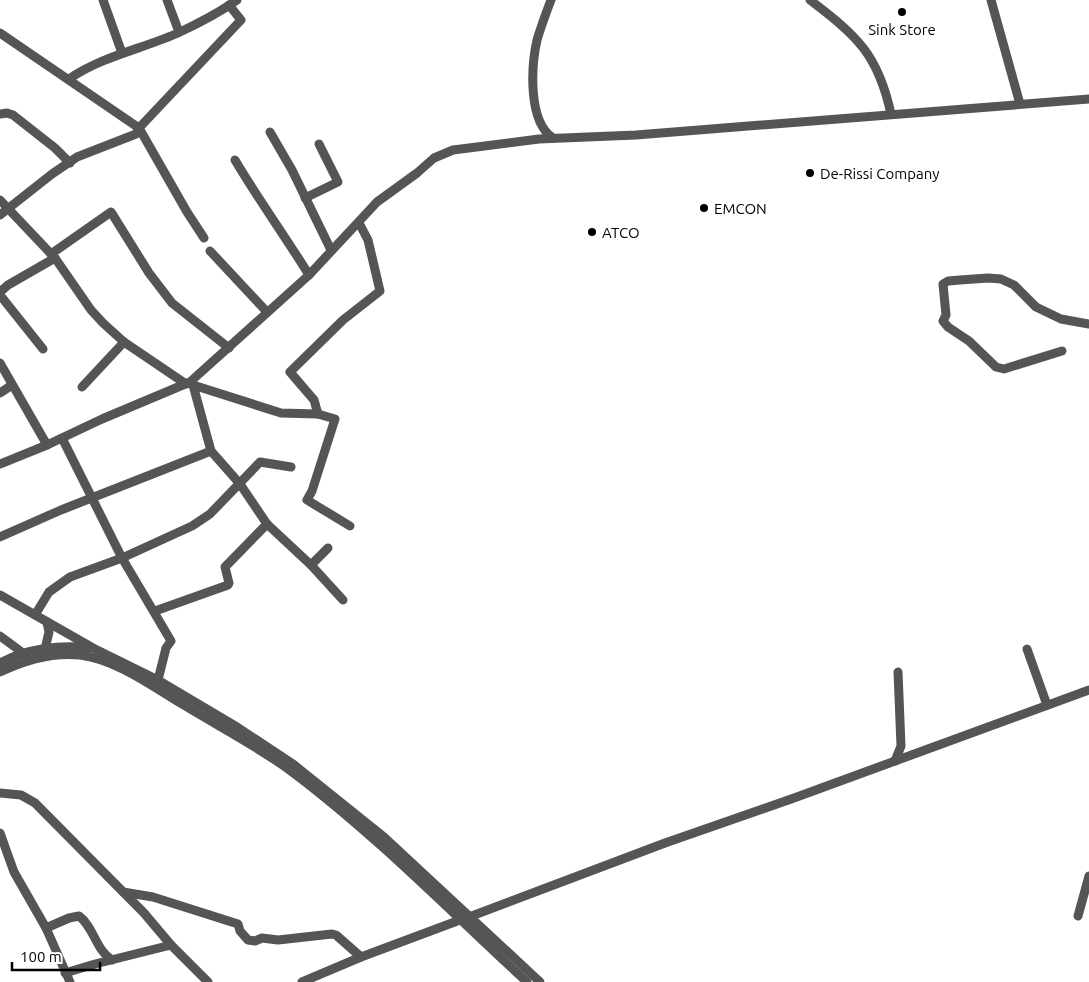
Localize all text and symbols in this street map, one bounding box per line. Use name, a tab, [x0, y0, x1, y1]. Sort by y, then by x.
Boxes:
marker: Sink Store	[896, 6, 908, 18]
place label: Sink Store	[868, 21, 936, 38]
place label: De-Rissi Company	[820, 165, 939, 182]
marker: De-Rissi Company	[804, 167, 816, 179]
place label: EMCON	[714, 200, 767, 217]
marker: EMCON	[698, 202, 710, 214]
place label: ATCO	[602, 224, 640, 241]
marker: ATCO	[586, 226, 598, 238]
scale bar	[12, 940, 100, 972]
text: 100 m	[20, 948, 62, 965]

